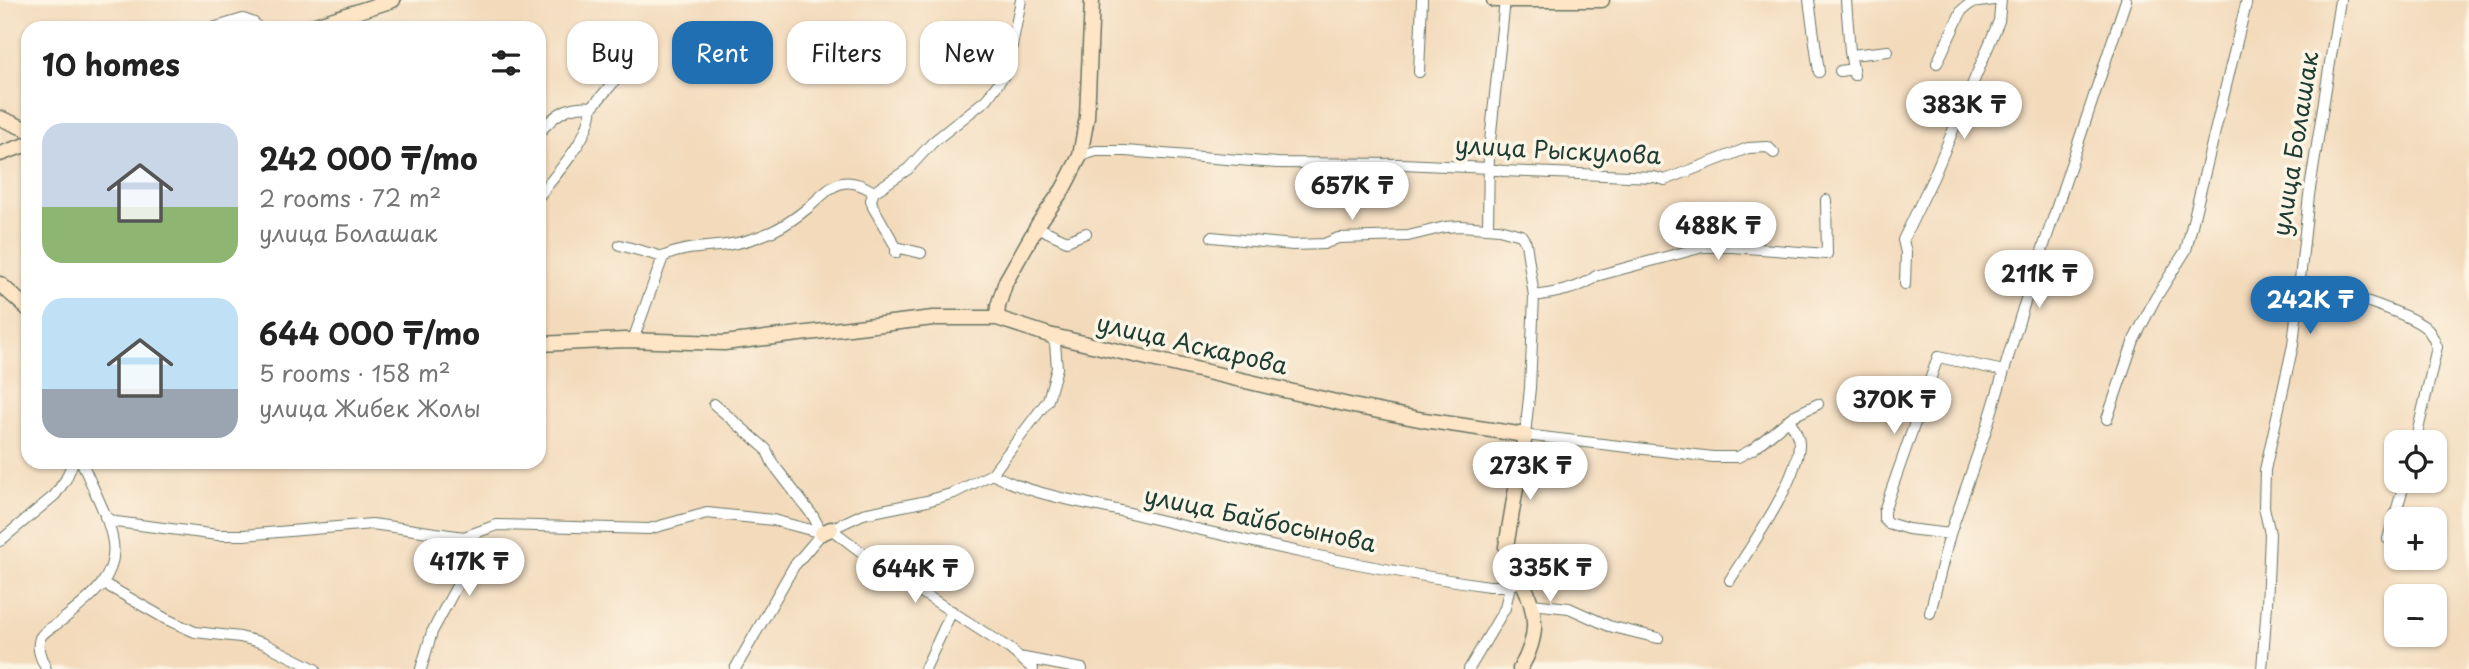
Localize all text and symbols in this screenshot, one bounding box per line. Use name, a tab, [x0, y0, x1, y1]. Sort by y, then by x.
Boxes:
chip: Buy	[567, 21, 658, 84]
chip: Rent	[672, 21, 773, 84]
chip: Filters	[787, 21, 906, 84]
chip: New	[920, 21, 1018, 84]
text: 10 homes	[42, 41, 180, 86]
icon: filters	[487, 44, 525, 82]
street label: улица Болашак	[2262, 48, 2326, 239]
pin: 383K ₸	[1907, 82, 2021, 141]
text: 383K ₸	[1922, 86, 2006, 121]
street label: улица Рыскулова	[1454, 126, 1662, 172]
text: 242 000 ₸/mo	[259, 135, 478, 180]
icon: home	[98, 151, 182, 235]
pin: 657K ₸	[1295, 162, 1409, 222]
text: 657K ₸	[1311, 167, 1393, 202]
text: 2 rooms · 72 m²	[259, 180, 441, 215]
pin: 488K ₸	[1661, 202, 1775, 262]
text: 488K ₸	[1675, 207, 1761, 242]
text: улица Болашак	[259, 215, 438, 250]
pin: 211K ₸	[1982, 250, 2096, 310]
text: 211K ₸	[2001, 255, 2077, 290]
pin: 242K ₸	[2253, 276, 2367, 336]
text: 242K ₸	[2267, 281, 2353, 316]
street label: улица Аскарова	[1093, 304, 1292, 383]
text: 644 000 ₸/mo	[259, 310, 480, 355]
icon: home	[98, 326, 182, 410]
text: 5 rooms · 158 m²	[259, 355, 451, 390]
pin: 370K ₸	[1837, 376, 1951, 436]
text: 370K ₸	[1852, 381, 1936, 416]
text: улица Жибек Жолы	[259, 390, 481, 425]
map controls	[2384, 430, 2447, 647]
button: locate	[2384, 430, 2447, 493]
pin: 273K ₸	[1473, 442, 1587, 502]
text: 273K ₸	[1489, 447, 1571, 482]
street label: улица Байбосынова	[1141, 476, 1380, 560]
button: +	[2384, 507, 2447, 570]
pin: 417K ₸	[412, 538, 526, 598]
text: 417K ₸	[430, 543, 508, 578]
pin: 335K ₸	[1493, 544, 1607, 604]
pin: 644K ₸	[858, 546, 972, 605]
text: 335K ₸	[1509, 549, 1591, 584]
text: 644K ₸	[872, 550, 958, 585]
button: −	[2384, 584, 2447, 647]

